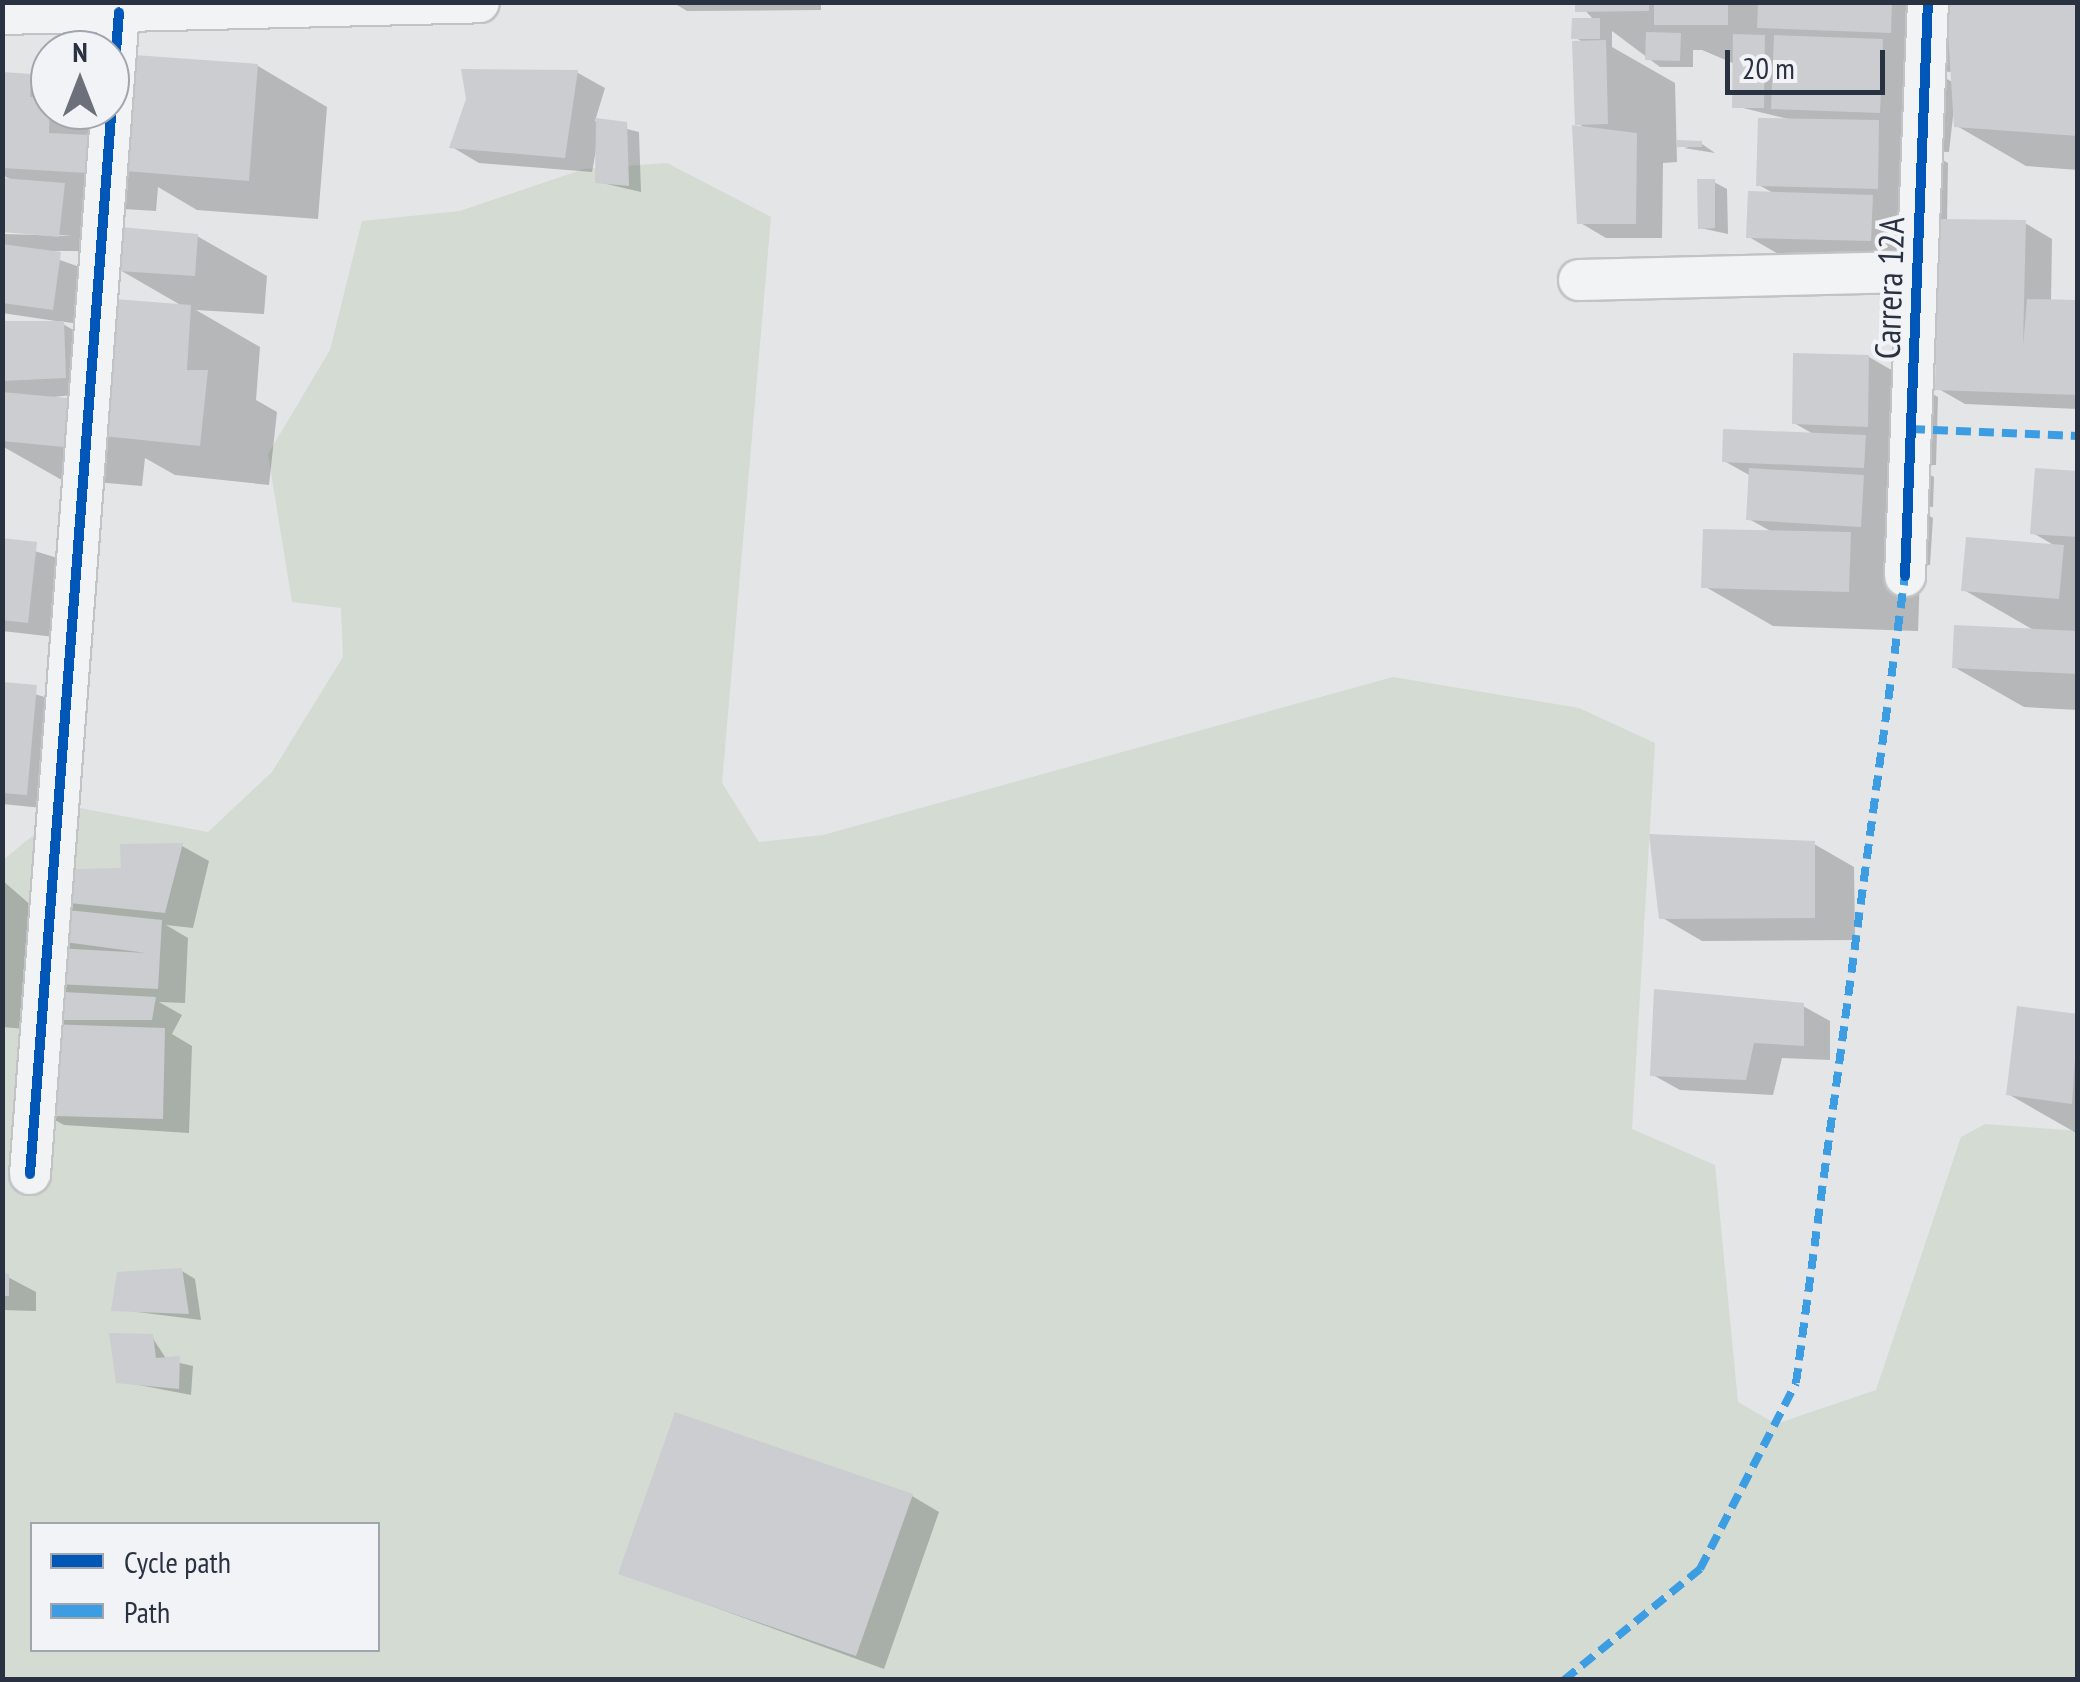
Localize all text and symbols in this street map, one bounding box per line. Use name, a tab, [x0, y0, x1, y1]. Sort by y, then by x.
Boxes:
north arrow	[30, 30, 130, 130]
scale bar	[1730, 30, 1890, 92]
text: N	[72, 33, 88, 70]
text: 20 m	[1742, 48, 1795, 87]
street label: Carrera 12A	[1866, 216, 1912, 360]
legend	[30, 1522, 380, 1652]
text: Cycle path	[124, 1542, 231, 1581]
text: Path	[124, 1592, 170, 1631]

